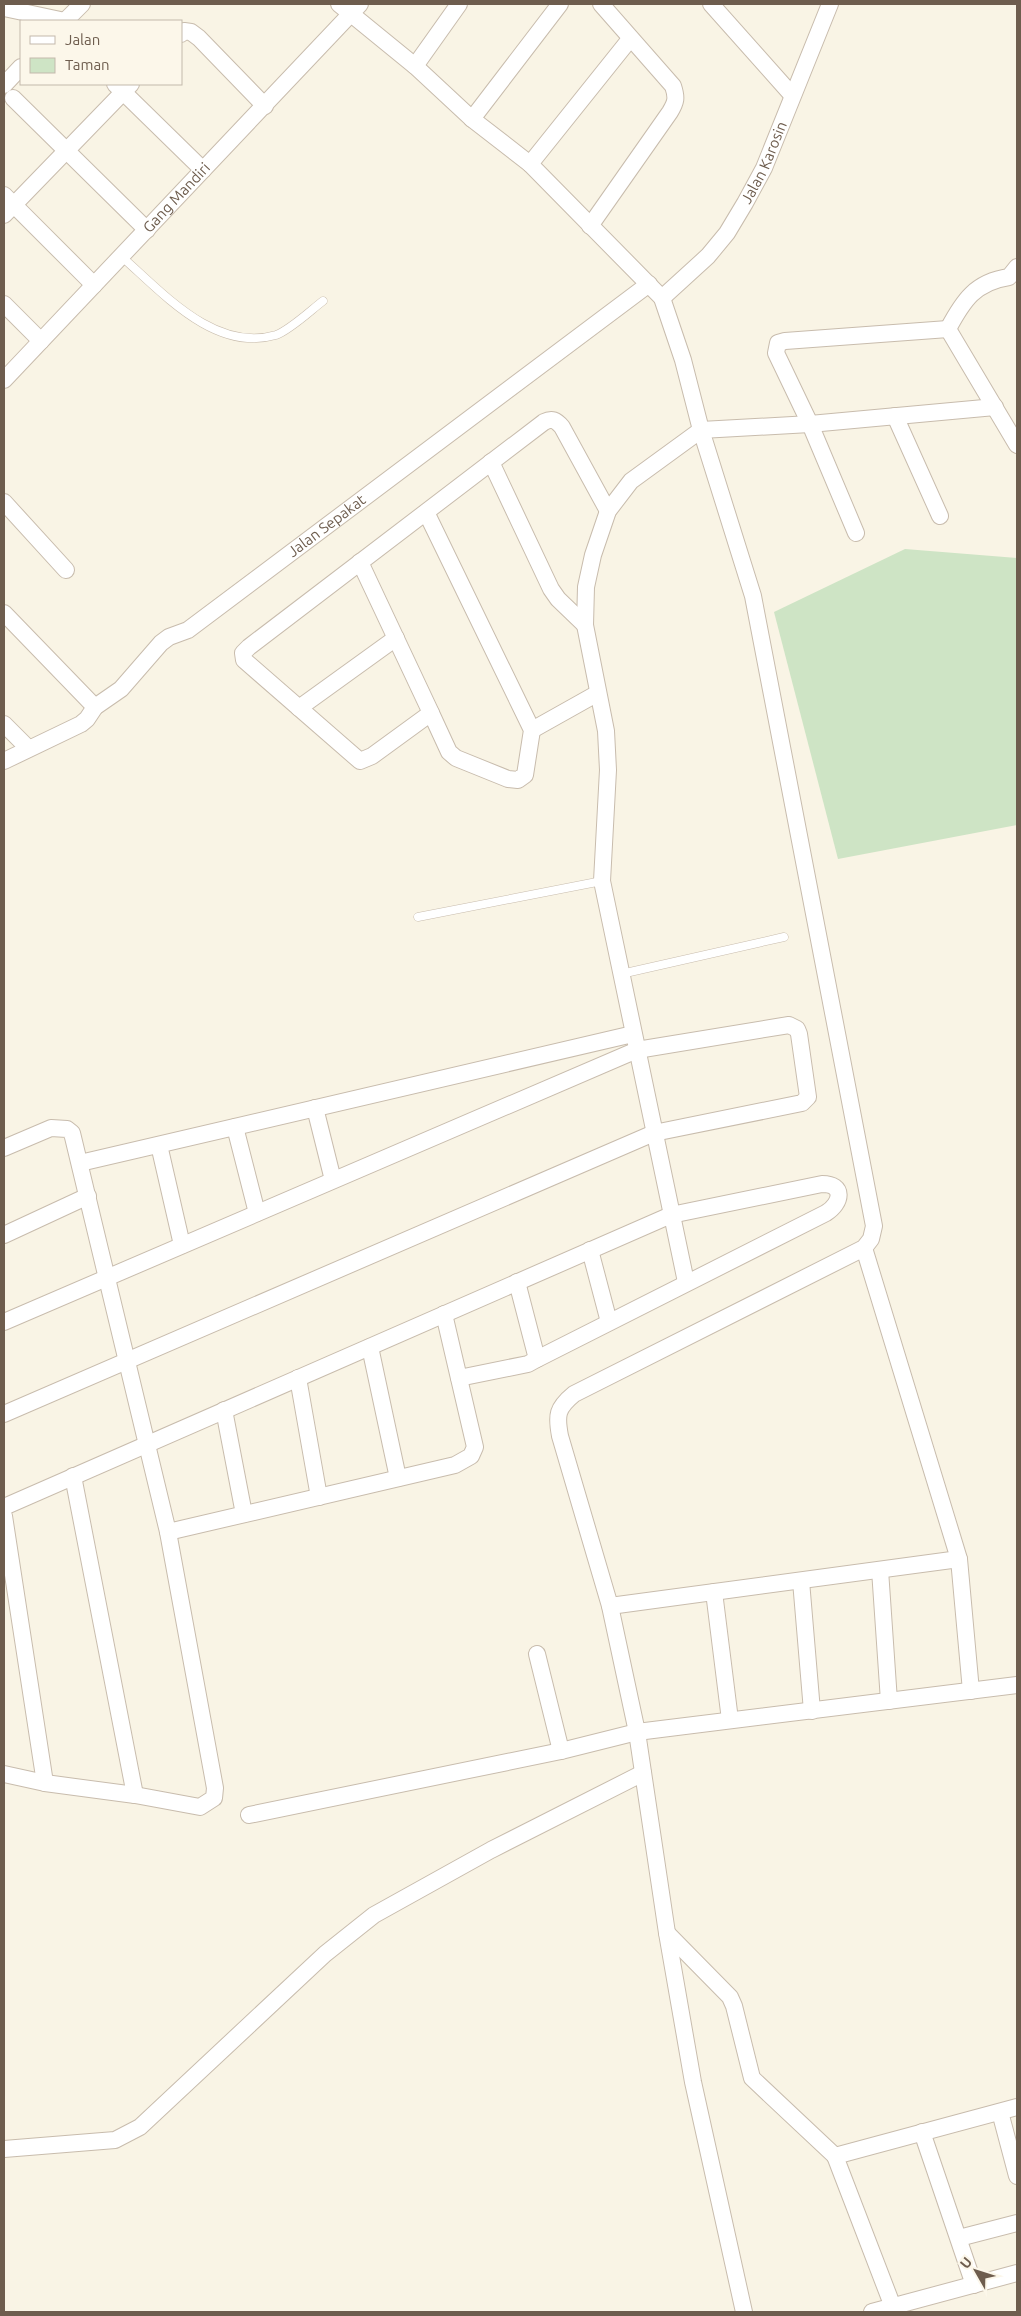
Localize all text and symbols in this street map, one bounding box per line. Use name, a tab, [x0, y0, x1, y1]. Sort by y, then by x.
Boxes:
legend	[20, 20, 182, 85]
text: Jalan	[65, 31, 100, 48]
text: Taman	[65, 56, 110, 73]
street label: Jalan Karosin	[737, 119, 790, 206]
street label: Gang Mandiri	[139, 159, 213, 236]
street label: Jalan Sepakat	[284, 491, 369, 560]
north arrow	[951, 2246, 1001, 2296]
text: U	[957, 2254, 975, 2272]

